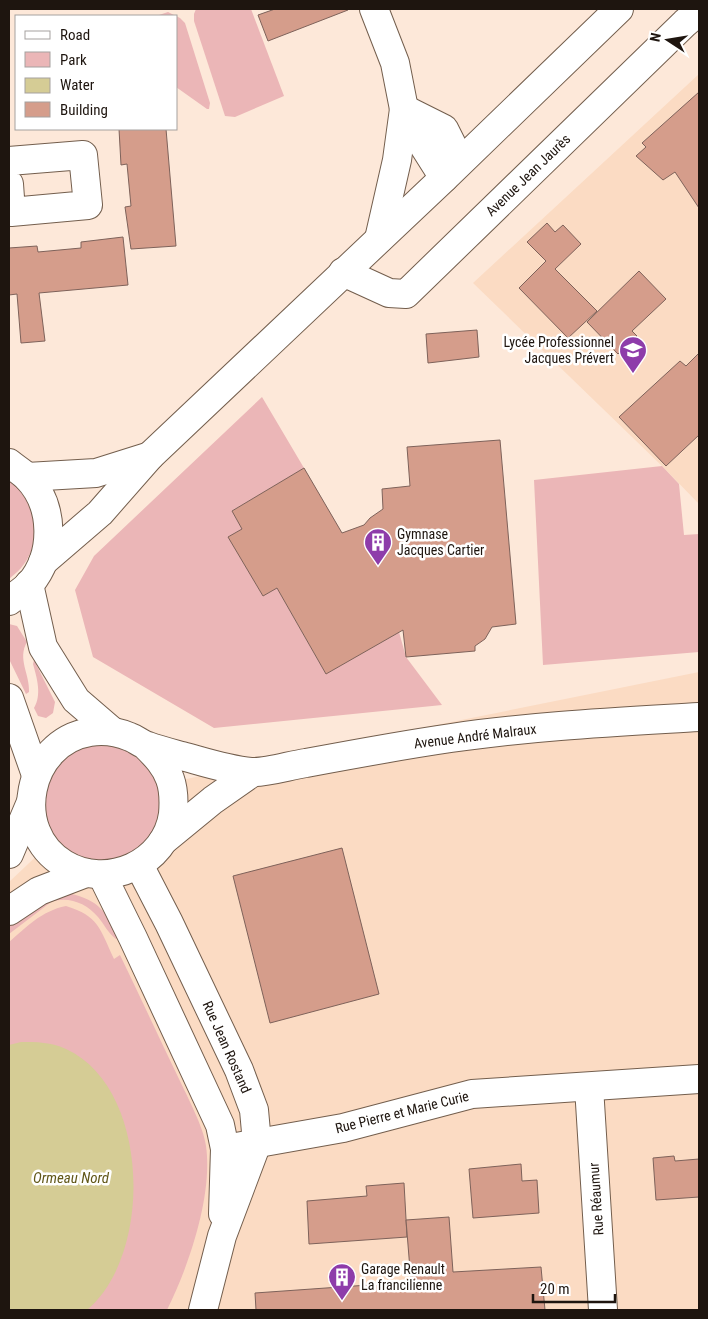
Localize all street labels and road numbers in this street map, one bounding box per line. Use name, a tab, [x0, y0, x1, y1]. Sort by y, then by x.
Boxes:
street label: Avenue Jean Jaurès	[483, 131, 573, 219]
street label: Avenue André Malraux	[413, 721, 537, 751]
street label: Rue Jean Rostand	[199, 998, 255, 1096]
street label: Rue Pierre et Marie Curie	[334, 1088, 471, 1136]
street label: Rue Réaumur	[585, 1162, 607, 1236]

